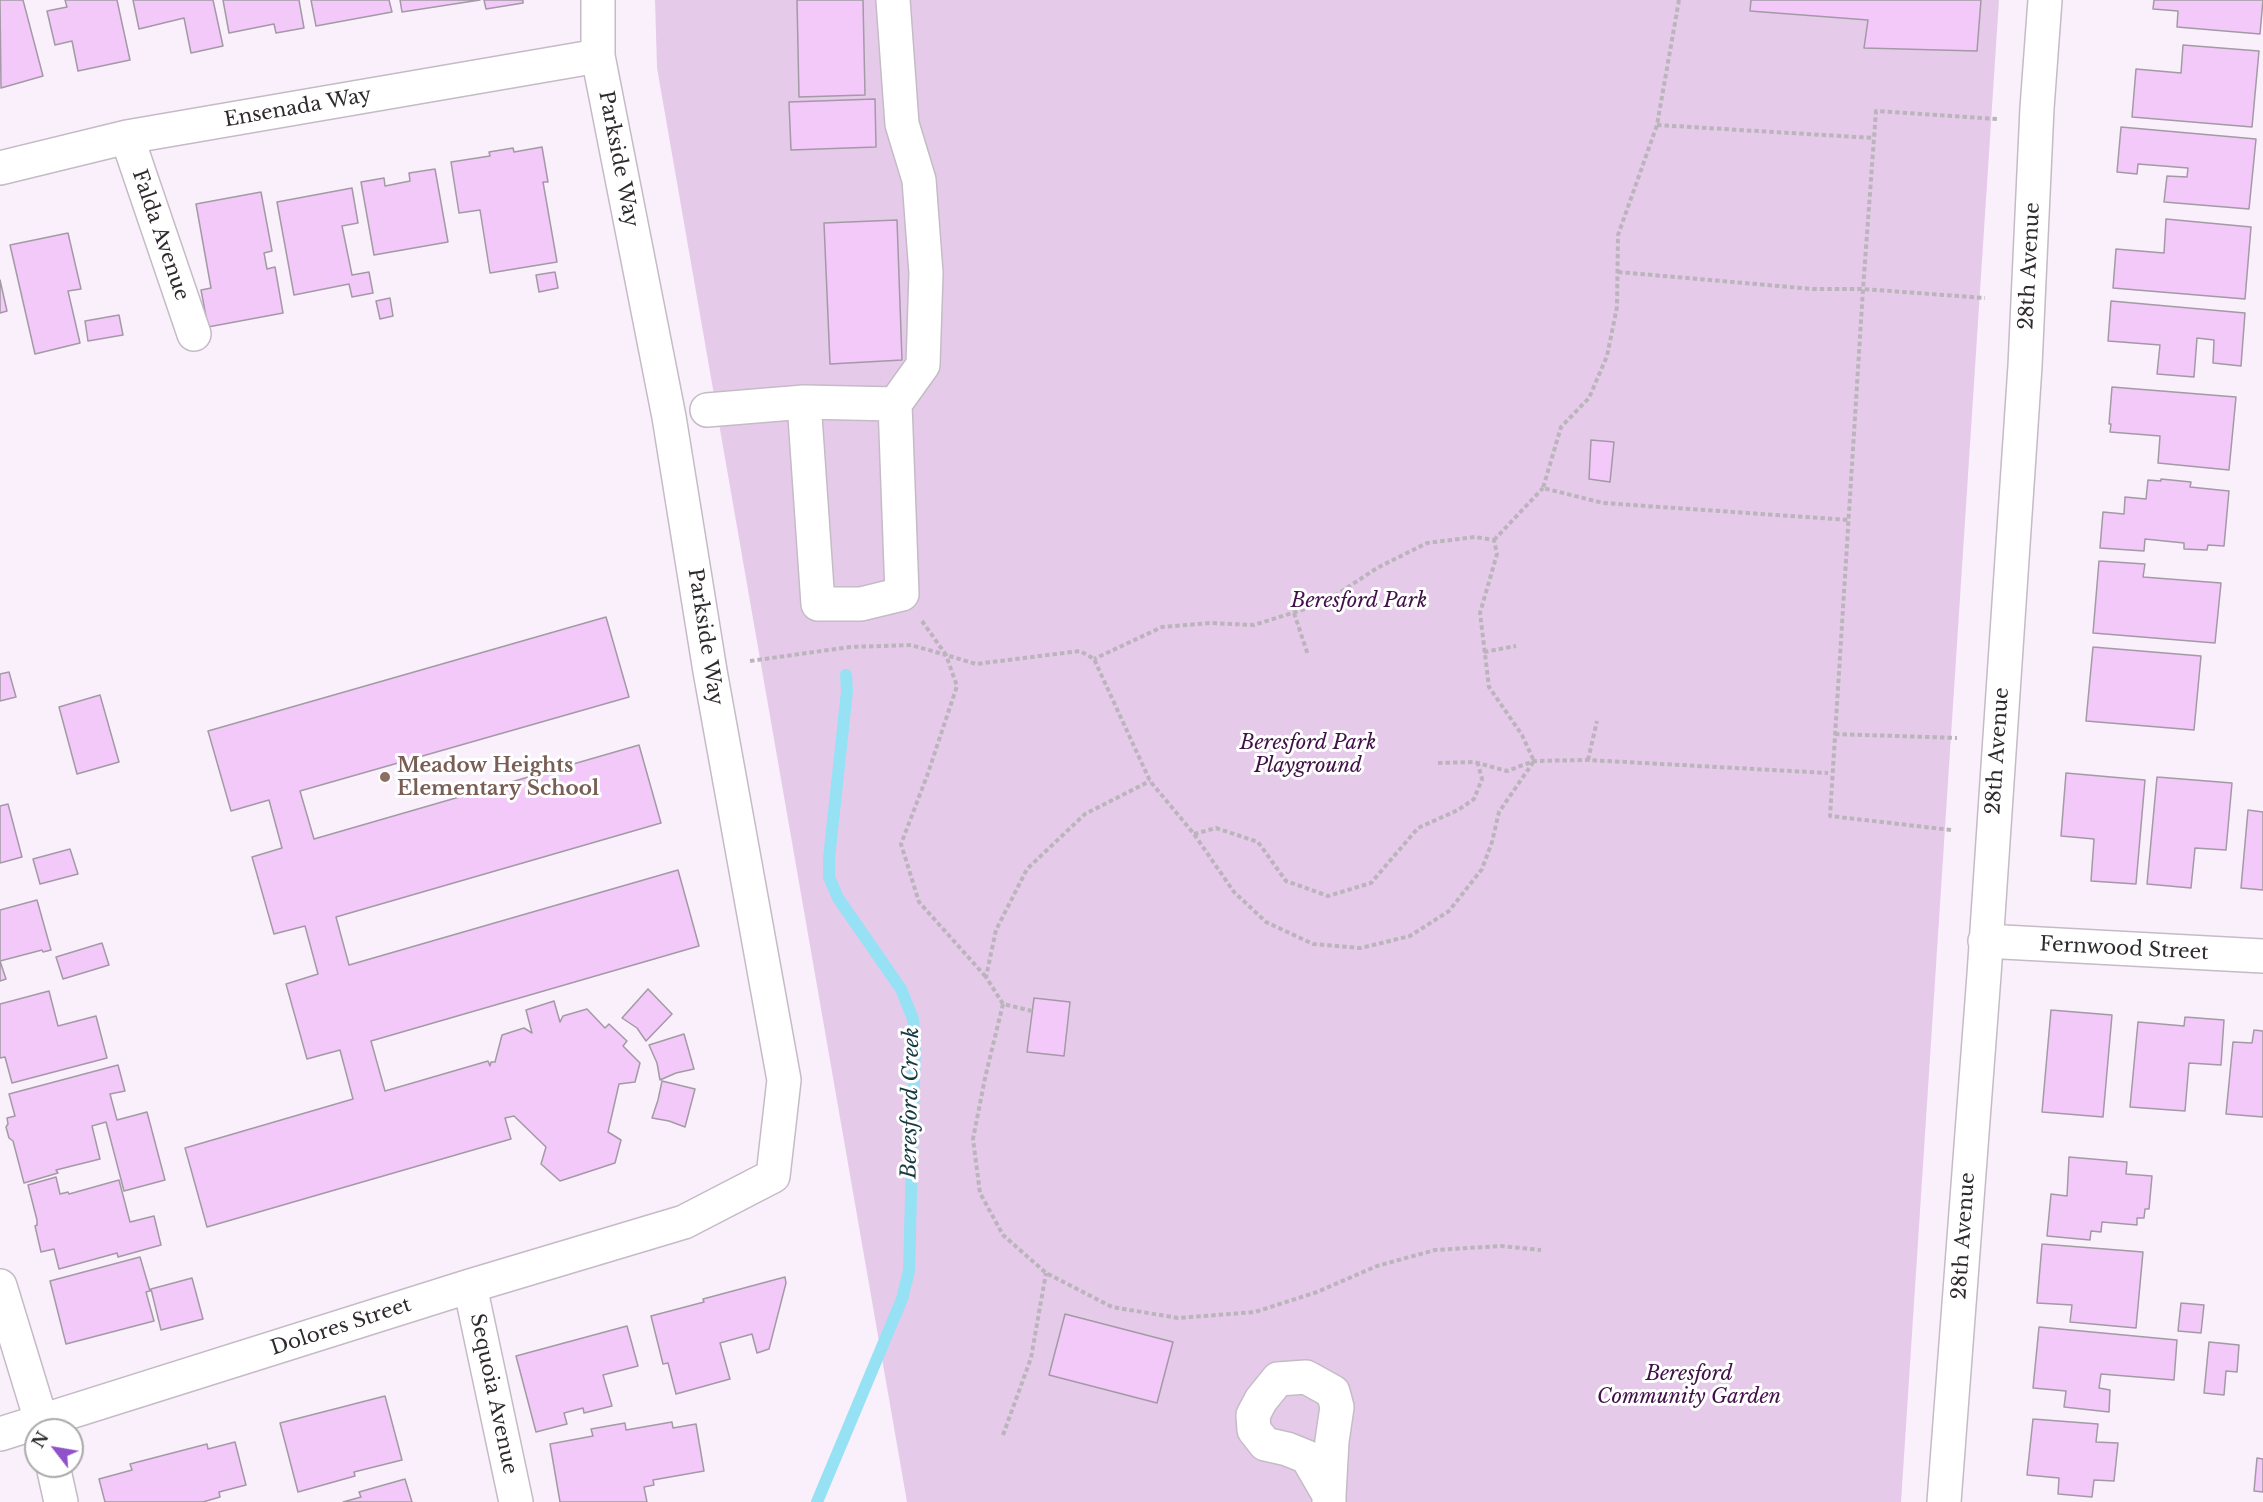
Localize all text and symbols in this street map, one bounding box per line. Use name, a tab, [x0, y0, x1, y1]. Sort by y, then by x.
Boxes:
street label: Ensenada Way	[222, 83, 374, 133]
street label: Parkside Way	[593, 89, 643, 229]
street label: Falda Avenue	[126, 166, 194, 304]
street label: 28th Avenue	[2015, 202, 2045, 330]
street label: Parkside Way	[682, 567, 728, 707]
park label: Beresford Park	[1291, 589, 1427, 613]
street label: 28th Avenue	[1982, 686, 2014, 816]
park label: Beresford Park Playground	[1240, 731, 1376, 778]
place label: Meadow Heights Elementary School	[397, 754, 599, 801]
marker: Meadow Heights Elementary School	[378, 770, 392, 784]
street label: Fernwood Street	[2039, 933, 2209, 965]
water label: Beresford Creek	[897, 1027, 925, 1179]
street label: 28th Avenue	[1948, 1171, 1980, 1301]
street label: Dolores Street	[268, 1293, 414, 1361]
street label: Sequoia Avenue	[464, 1311, 522, 1477]
park label: Beresford Community Garden	[1597, 1362, 1781, 1409]
north arrow	[24, 1418, 84, 1478]
text: N	[28, 1428, 53, 1451]

